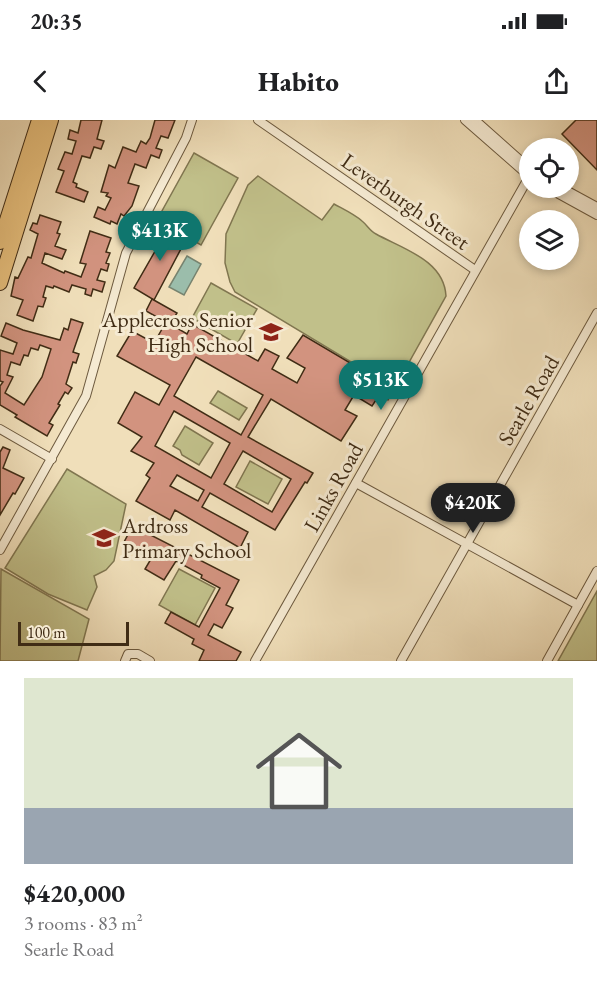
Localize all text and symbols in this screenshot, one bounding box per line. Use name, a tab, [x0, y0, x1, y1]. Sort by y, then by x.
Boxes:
text: 20:35	[30, 7, 83, 36]
text: Habito	[258, 64, 339, 99]
icon: back	[24, 65, 57, 98]
icon: share	[540, 65, 573, 98]
map controls	[519, 138, 579, 270]
button: locate	[519, 138, 579, 198]
street label: Leverburgh Street	[336, 146, 476, 256]
button: layers	[519, 210, 579, 270]
pin: $413K	[118, 211, 202, 262]
text: $413K	[132, 217, 188, 243]
place label: Applecross Senior High School	[101, 305, 254, 359]
school or university icon: Applecross Senior High School	[258, 319, 284, 345]
street label: Searle Road	[491, 349, 566, 450]
pin: $513K	[339, 360, 423, 411]
text: $513K	[353, 366, 409, 392]
street label: Links Road	[297, 437, 370, 537]
pin: $420K	[431, 483, 515, 534]
text: $420K	[445, 489, 501, 515]
place label: Ardross Primary School	[121, 511, 251, 565]
school or university icon: Ardross Primary School	[91, 525, 117, 551]
scale bar	[18, 619, 129, 646]
text: 100 m	[27, 622, 66, 643]
icon: home	[245, 717, 353, 825]
text: $420,000	[24, 876, 125, 910]
text: 3 rooms · 83 m²	[24, 910, 143, 936]
text: Searle Road	[24, 936, 114, 962]

